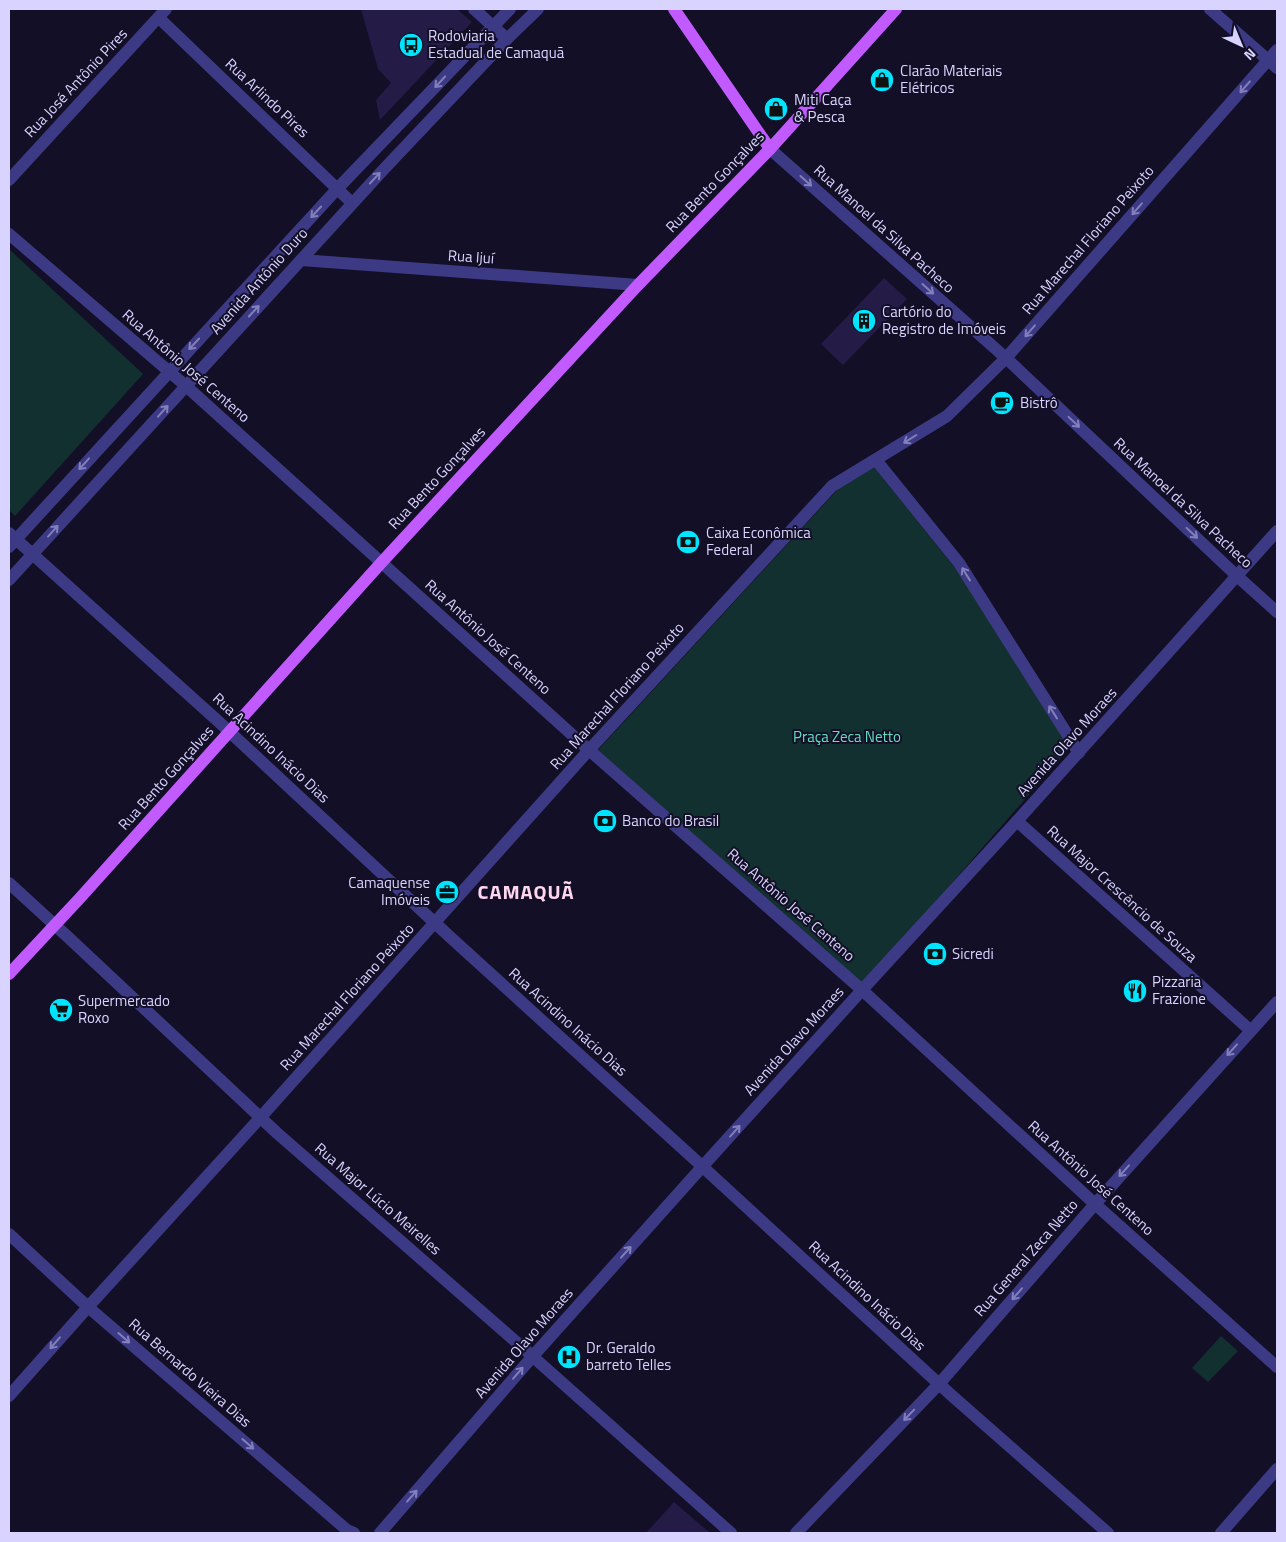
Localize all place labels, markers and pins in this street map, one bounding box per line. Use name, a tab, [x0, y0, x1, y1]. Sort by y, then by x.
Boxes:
place label: Rodoviaria Estadual de Camaquã	[428, 24, 565, 64]
bus stop icon: Rodoviaria Estadual de Camaquã	[398, 32, 424, 58]
place label: Clarão Materiais Elétricos	[900, 59, 1002, 99]
shop icon: Clarão Materiais Elétricos	[869, 67, 895, 93]
place label: Miti Caça & Pesca	[794, 88, 852, 128]
shop icon: Miti Caça & Pesca	[763, 96, 789, 122]
place label: Cartório do Registro de Imóveis	[882, 300, 1006, 340]
building icon: Cartório do Registro de Imóveis	[851, 308, 877, 334]
cafe icon: Bistrô	[989, 390, 1015, 416]
place label: Bistrô	[1020, 391, 1058, 414]
place label: Caixa Econômica Federal	[706, 521, 811, 561]
bank icon: Caixa Econômica Federal	[675, 529, 701, 555]
bank icon: Banco do Brasil	[592, 808, 618, 834]
place label: Banco do Brasil	[622, 809, 719, 832]
place label: Camaquense Imóveis	[348, 871, 430, 911]
office icon: Camaquense Imóveis	[434, 879, 460, 905]
bank icon: Sicredi	[922, 941, 948, 967]
place label: Sicredi	[952, 942, 994, 965]
place label: Pizzaria Frazione	[1152, 970, 1206, 1010]
restaurant icon: Pizzaria Frazione	[1122, 978, 1148, 1004]
place label: Supermercado Roxo	[78, 989, 170, 1029]
supermarket icon: Supermercado Roxo	[48, 997, 74, 1023]
place label: Dr. Geraldo barreto Telles	[586, 1336, 671, 1376]
hospital icon: Dr. Geraldo barreto Telles	[556, 1344, 582, 1370]

